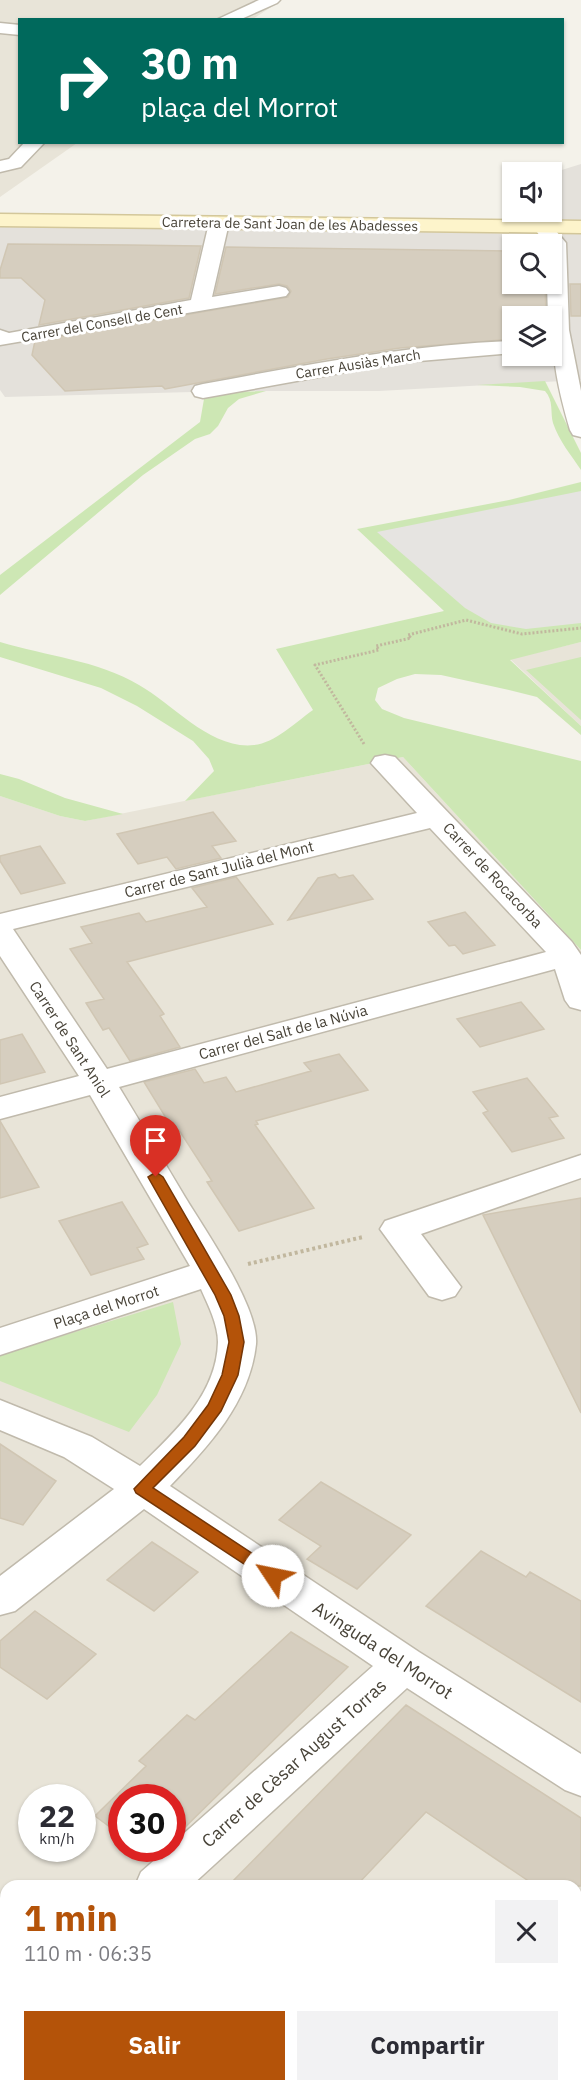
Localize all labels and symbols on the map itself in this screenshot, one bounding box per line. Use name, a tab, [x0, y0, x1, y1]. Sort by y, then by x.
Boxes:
street label: Carretera de Sant Joan de les Abadesses	[162, 213, 418, 235]
street label: Carrer del Consell de Cent	[20, 300, 184, 346]
street label: Carrer Ausiàs March	[294, 345, 422, 383]
street label: Carrer de Rocacorba	[439, 818, 547, 932]
street label: Carrer de Sant Julià del Mont	[122, 836, 316, 902]
street label: Carrer de Sant Aniol	[25, 977, 115, 1101]
street label: Carrer del Salt de la Núvia	[196, 1000, 370, 1064]
pin	[130, 1115, 181, 1177]
street label: Plaça del Morrot	[51, 1281, 161, 1333]
position arrow	[241, 1544, 305, 1608]
street label: Avinguda del Morrot	[309, 1596, 457, 1704]
street label: Carrer de Cèsar August Torras	[197, 1674, 391, 1852]
speed limit sign: 30	[108, 1784, 186, 1862]

